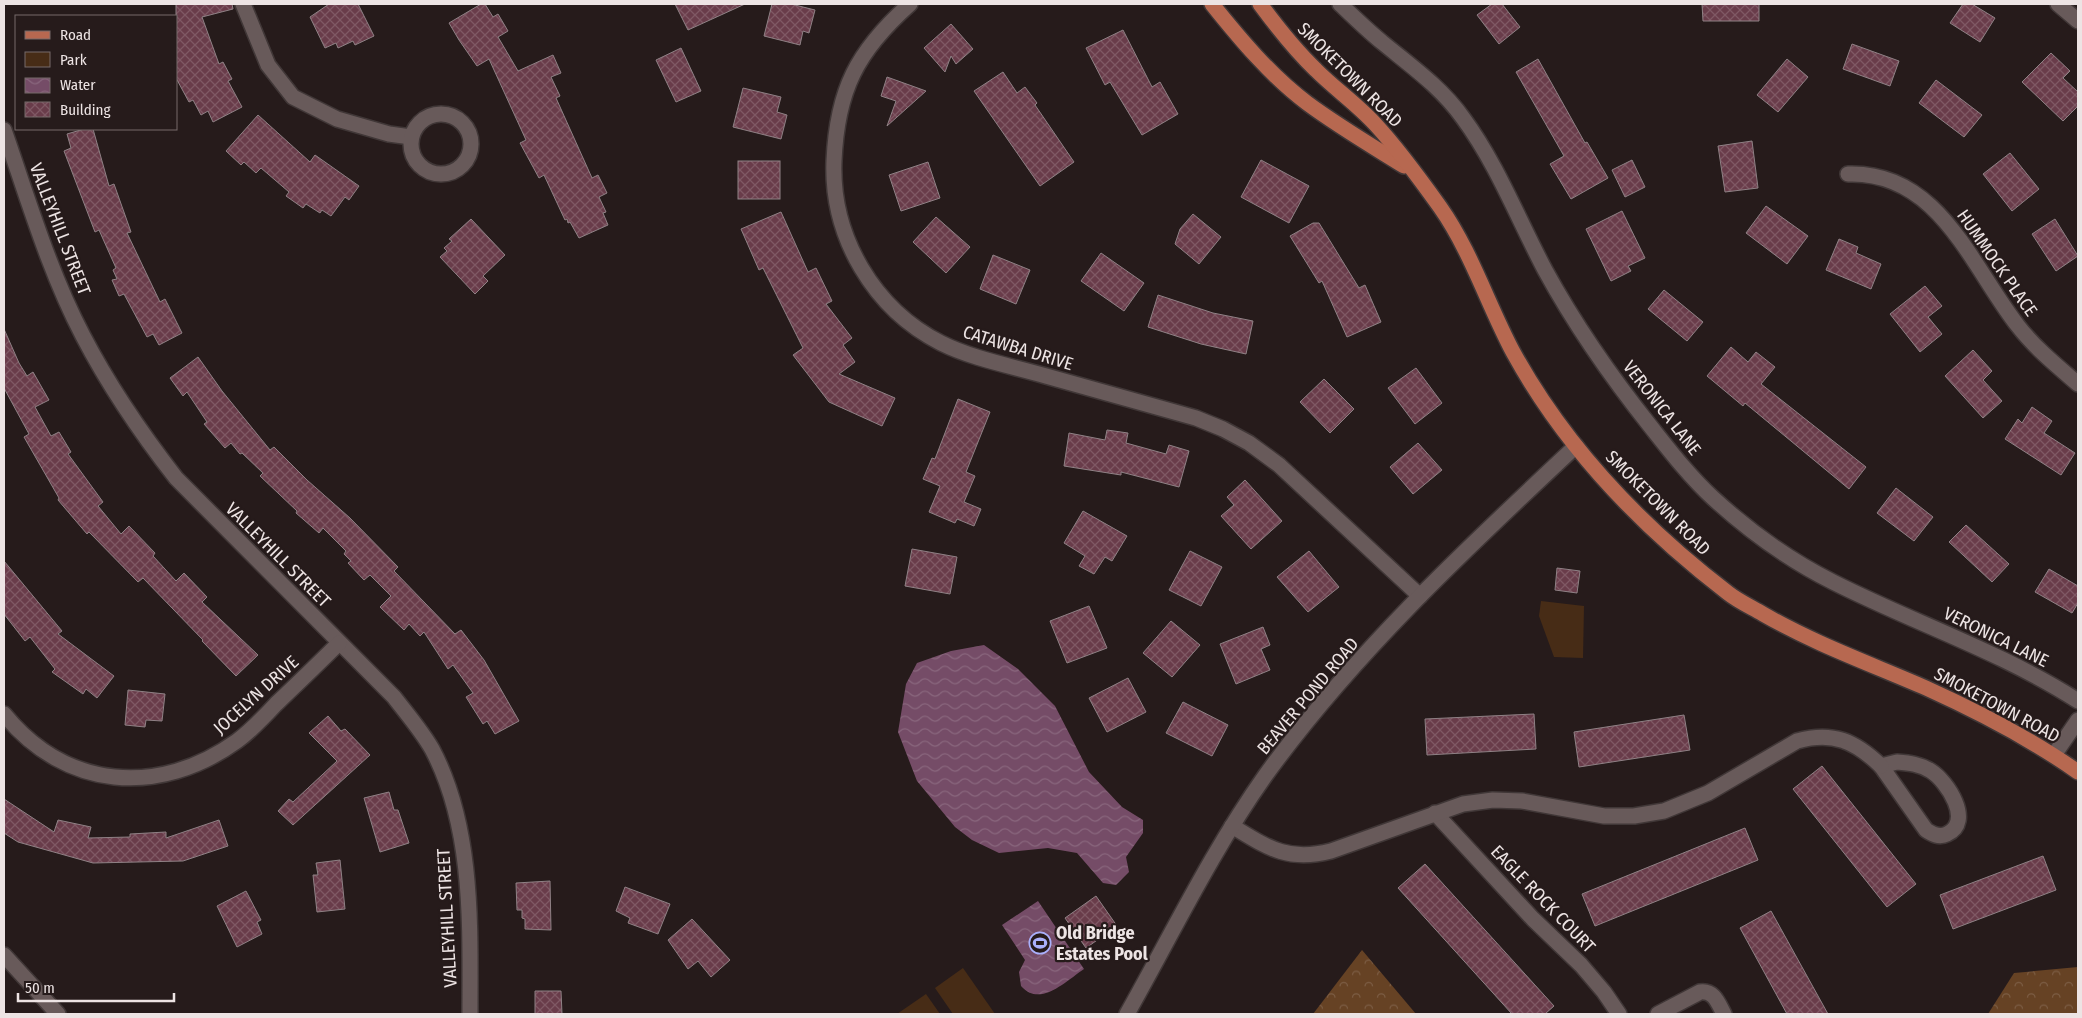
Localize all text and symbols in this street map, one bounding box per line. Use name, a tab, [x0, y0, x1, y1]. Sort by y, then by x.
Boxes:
legend	[15, 15, 178, 130]
street label: SMOKETOWN ROAD	[1293, 18, 1407, 132]
text: Road	[60, 26, 91, 44]
text: Park	[60, 51, 87, 69]
text: Water	[60, 76, 96, 94]
text: Building	[60, 101, 111, 119]
street label: VALLEYHILL STREET	[25, 160, 95, 299]
street label: HUMMOCK PLACE	[1952, 205, 2042, 321]
street label: CATAWBA DRIVE	[960, 321, 1076, 375]
street label: VERONICA LANE	[1618, 356, 1706, 460]
street label: SMOKETOWN ROAD	[1601, 446, 1715, 560]
street label: VALLEYHILL STREET	[221, 498, 336, 613]
street label: VERONICA LANE	[1940, 602, 2052, 672]
street label: BEAVER POND ROAD	[1253, 633, 1363, 759]
street label: JOCELYN DRIVE	[209, 651, 303, 739]
street label: SMOKETOWN ROAD	[1930, 663, 2064, 747]
street label: EAGLE ROCK COURT	[1486, 841, 1600, 958]
street label: VALLEYHILL STREET	[432, 847, 462, 988]
place label: Old Bridge Estates Pool	[1056, 922, 1148, 965]
sports icon: Old Bridge Estates Pool	[1028, 931, 1052, 955]
scale bar	[18, 970, 174, 1002]
text: 50 m	[25, 979, 55, 997]

